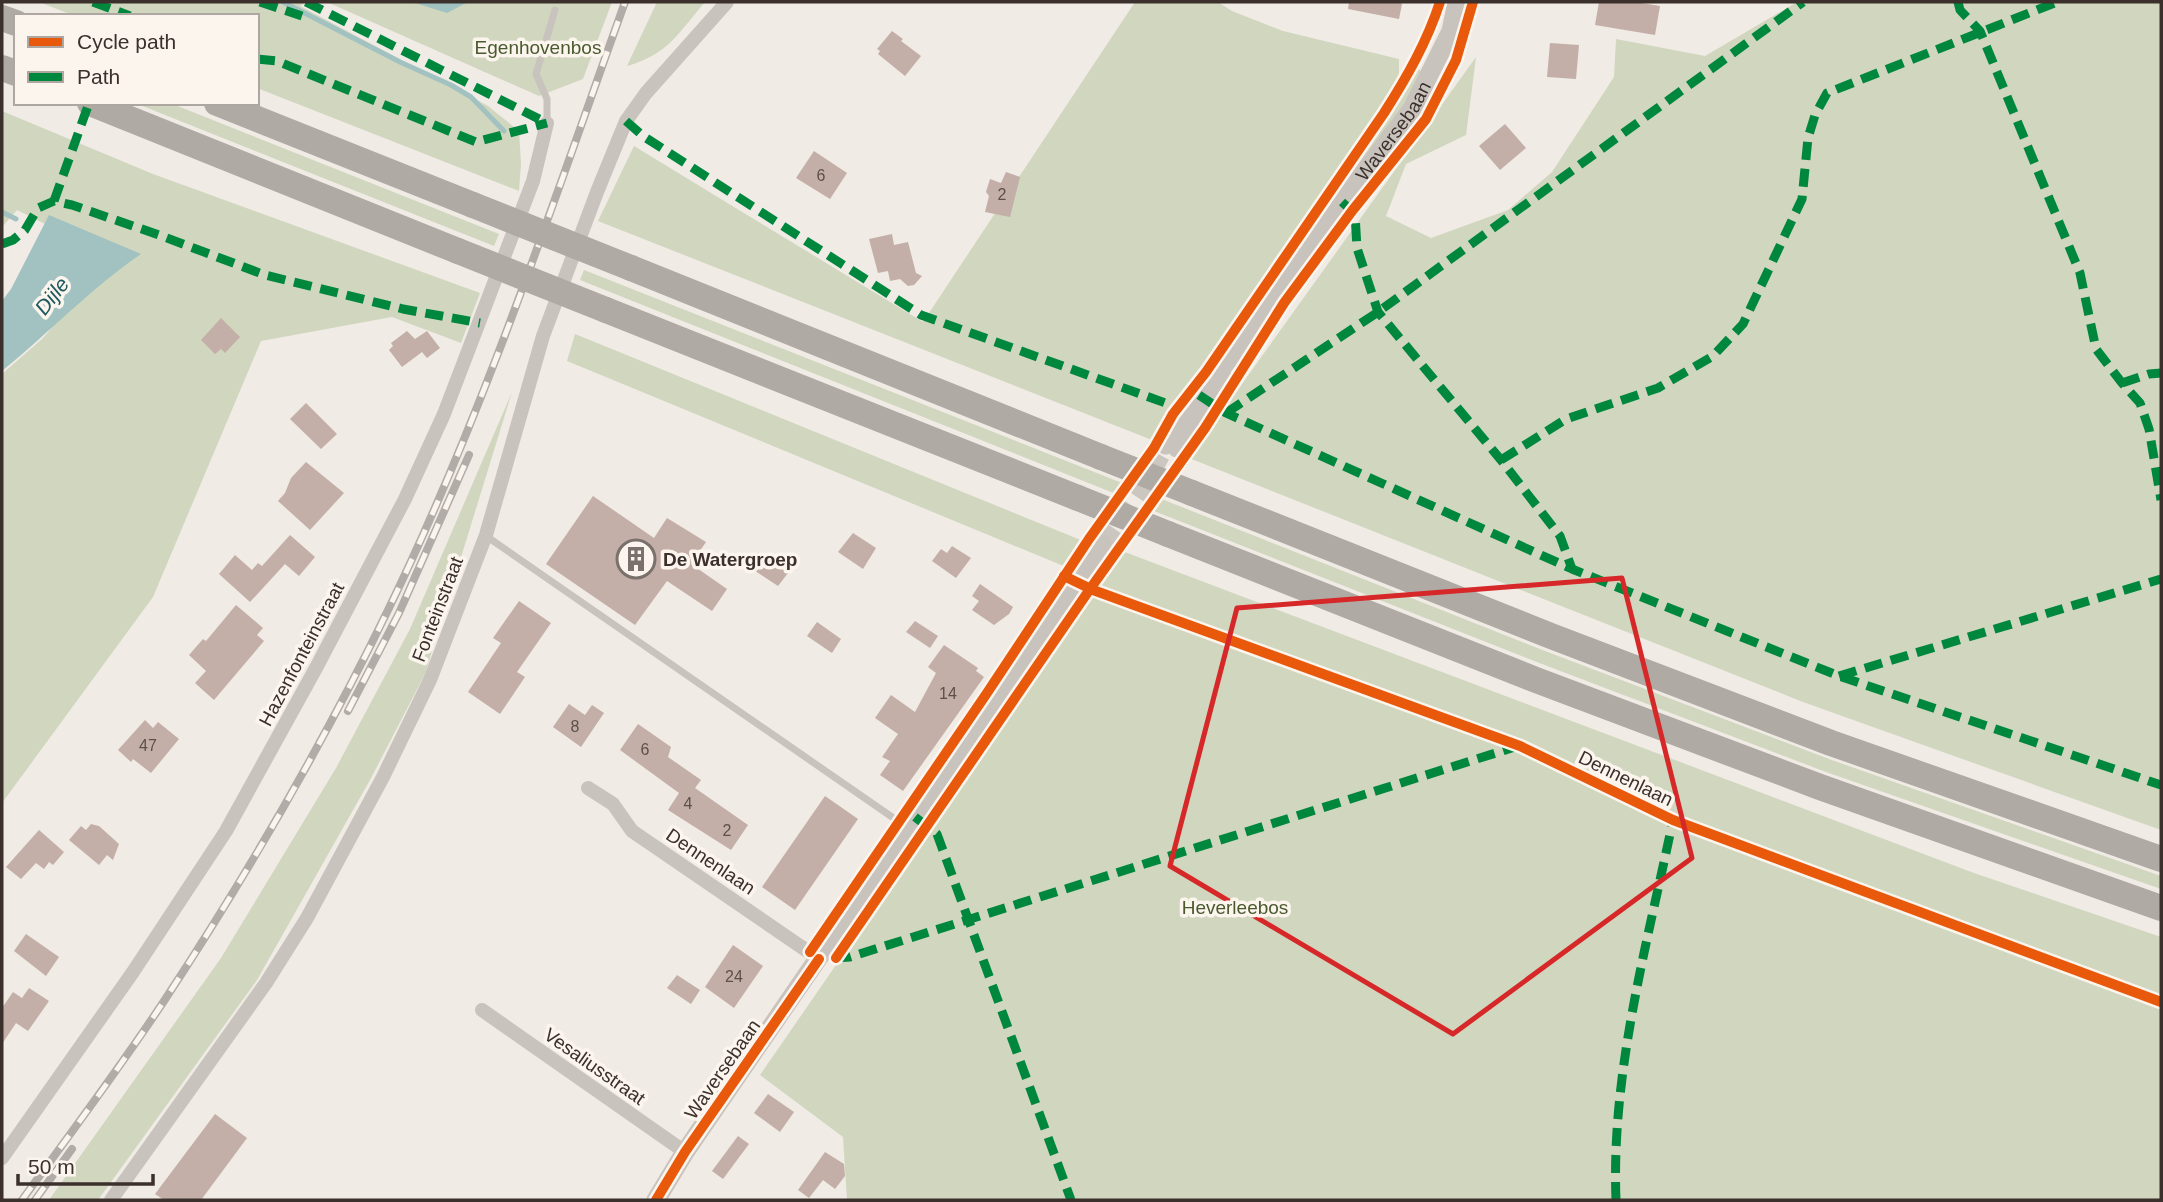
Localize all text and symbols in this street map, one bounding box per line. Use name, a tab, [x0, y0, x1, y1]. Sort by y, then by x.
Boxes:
legend	[14, 14, 259, 105]
text: Cycle path	[77, 30, 176, 53]
park label: Egenhovenbos	[475, 37, 601, 58]
text: Path	[77, 65, 120, 88]
street label: Waversebaan	[1351, 78, 1435, 185]
house number: 6	[817, 167, 826, 184]
house number: 2	[998, 186, 1007, 203]
water label: Dijle	[30, 273, 73, 319]
building icon: De Watergroep	[615, 538, 657, 580]
place label: De Watergroep	[663, 549, 797, 570]
street label: Fonteinstraat	[408, 553, 467, 665]
street label: Hazenfonteinstraat	[255, 578, 348, 730]
house number: 14	[939, 685, 957, 702]
house number: 8	[571, 718, 580, 735]
house number: 47	[139, 737, 157, 754]
house number: 6	[641, 741, 650, 758]
street label: Dennenlaan	[1575, 747, 1676, 810]
house number: 4	[684, 795, 693, 812]
house number: 2	[723, 822, 732, 839]
street label: Dennenlaan	[662, 824, 759, 899]
park label: Heverleebos	[1182, 897, 1288, 918]
house number: 24	[725, 968, 743, 985]
street label: Waversebaan	[680, 1016, 764, 1123]
street label: Vesaliusstraat	[540, 1024, 650, 1109]
scale bar	[18, 1142, 152, 1186]
text: 50 m	[28, 1155, 75, 1178]

